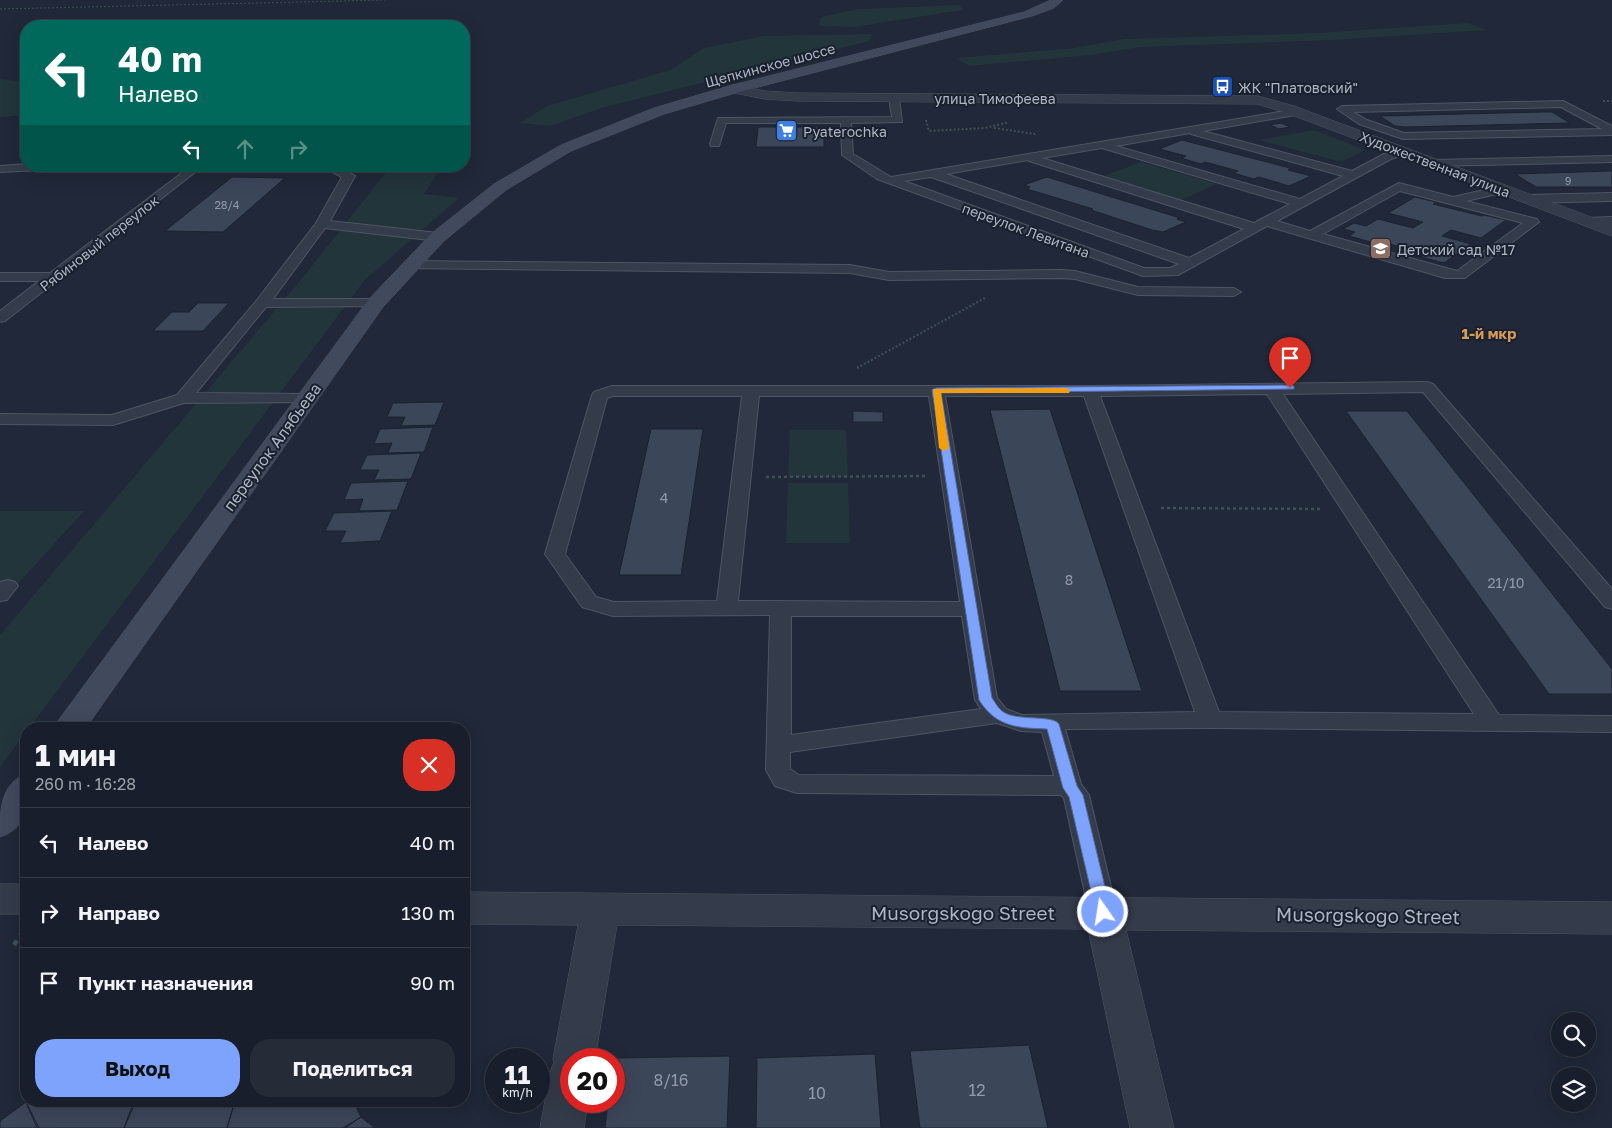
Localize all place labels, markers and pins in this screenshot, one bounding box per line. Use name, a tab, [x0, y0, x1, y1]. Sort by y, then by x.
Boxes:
bus stop icon: ЖК "Платовский"	[1210, 75, 1234, 99]
place label: ЖК "Платовский"	[1238, 79, 1358, 96]
supermarket icon: Pyaterochka	[775, 119, 799, 143]
place label: Pyaterochka	[803, 123, 887, 140]
school or university icon: Детский сад №17	[1369, 237, 1393, 261]
place label: Детский сад №17	[1397, 241, 1515, 258]
pin	[1269, 337, 1311, 388]

